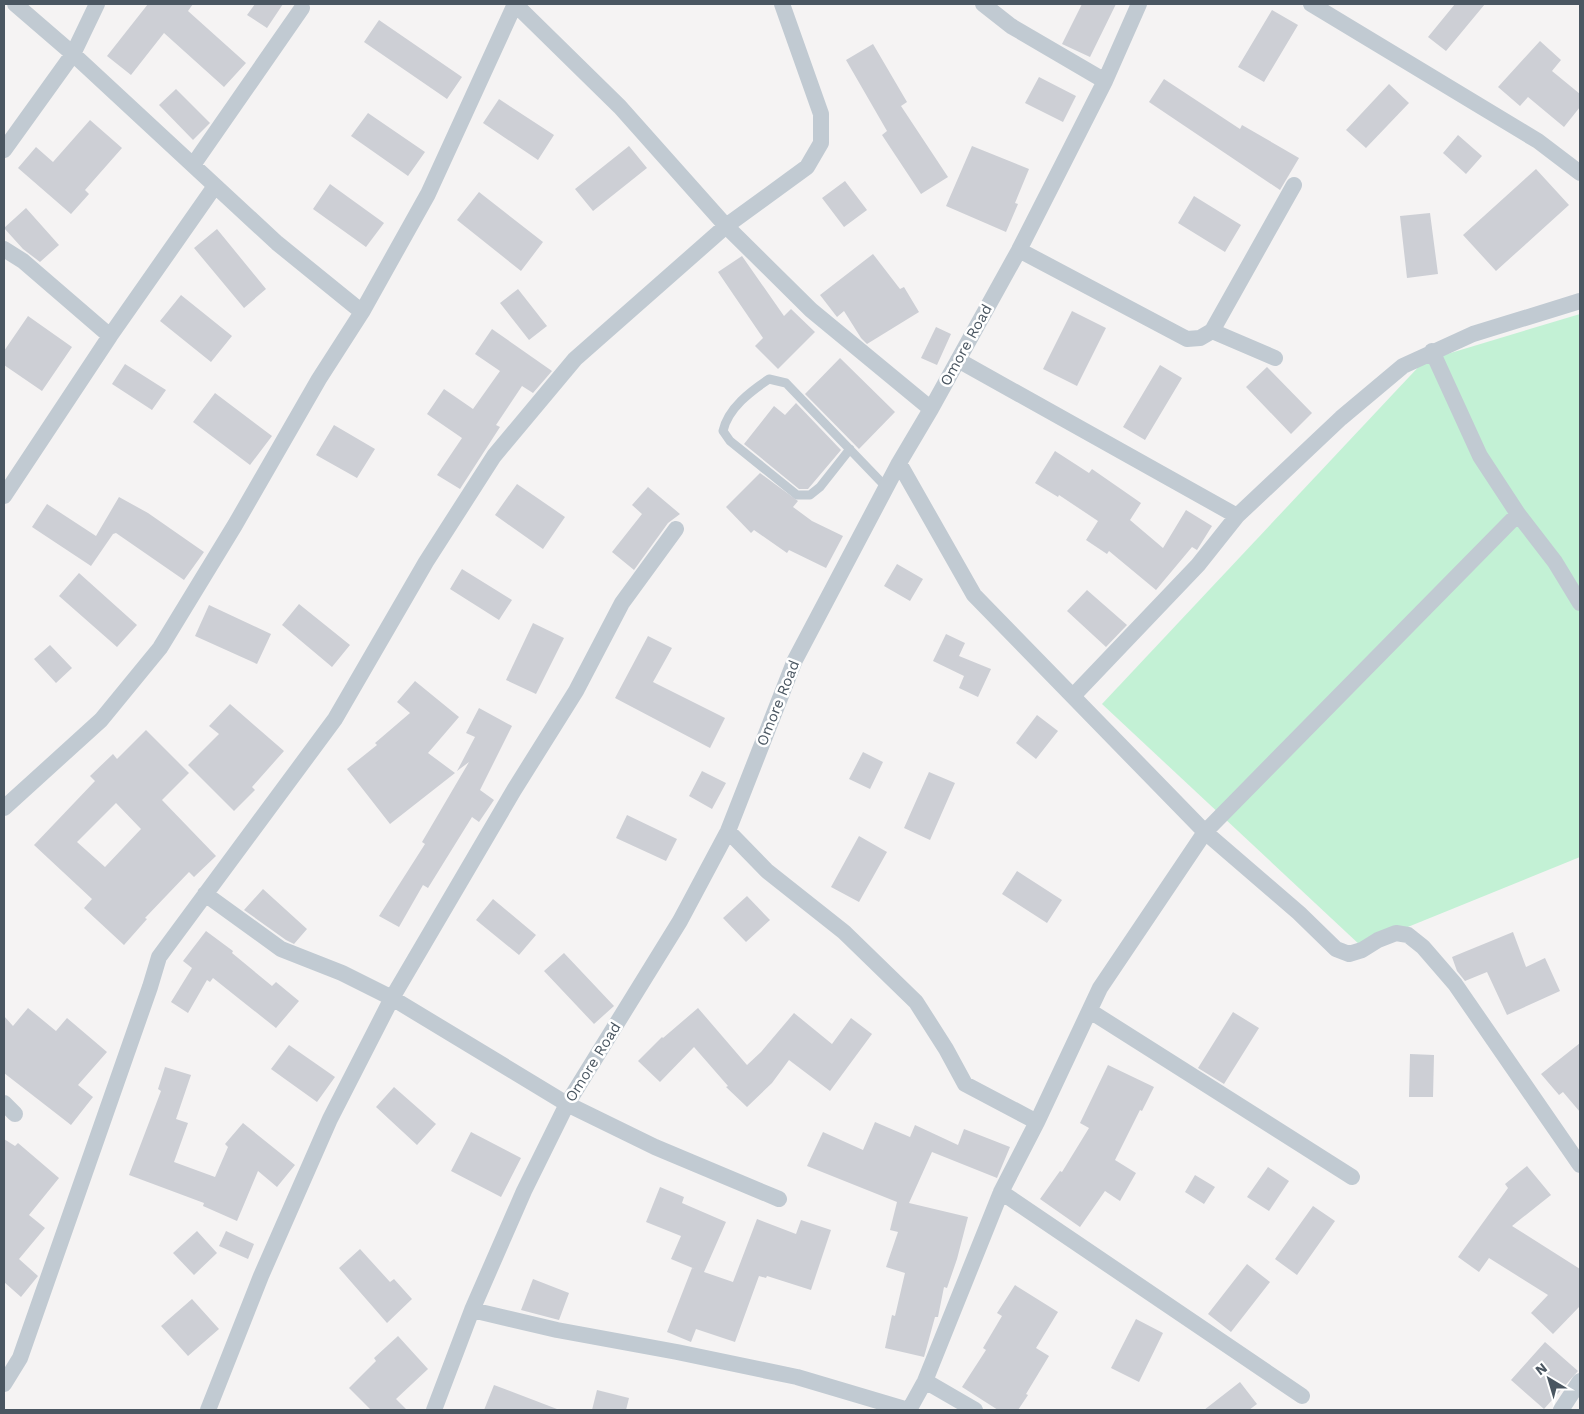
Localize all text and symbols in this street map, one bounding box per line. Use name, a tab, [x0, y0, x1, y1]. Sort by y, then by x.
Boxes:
street label: Omore Road	[936, 301, 996, 389]
street label: Omore Road	[753, 658, 803, 748]
street label: Omore Road	[561, 1019, 625, 1105]
north arrow	[1524, 1354, 1574, 1404]
text: N	[1532, 1359, 1550, 1378]

